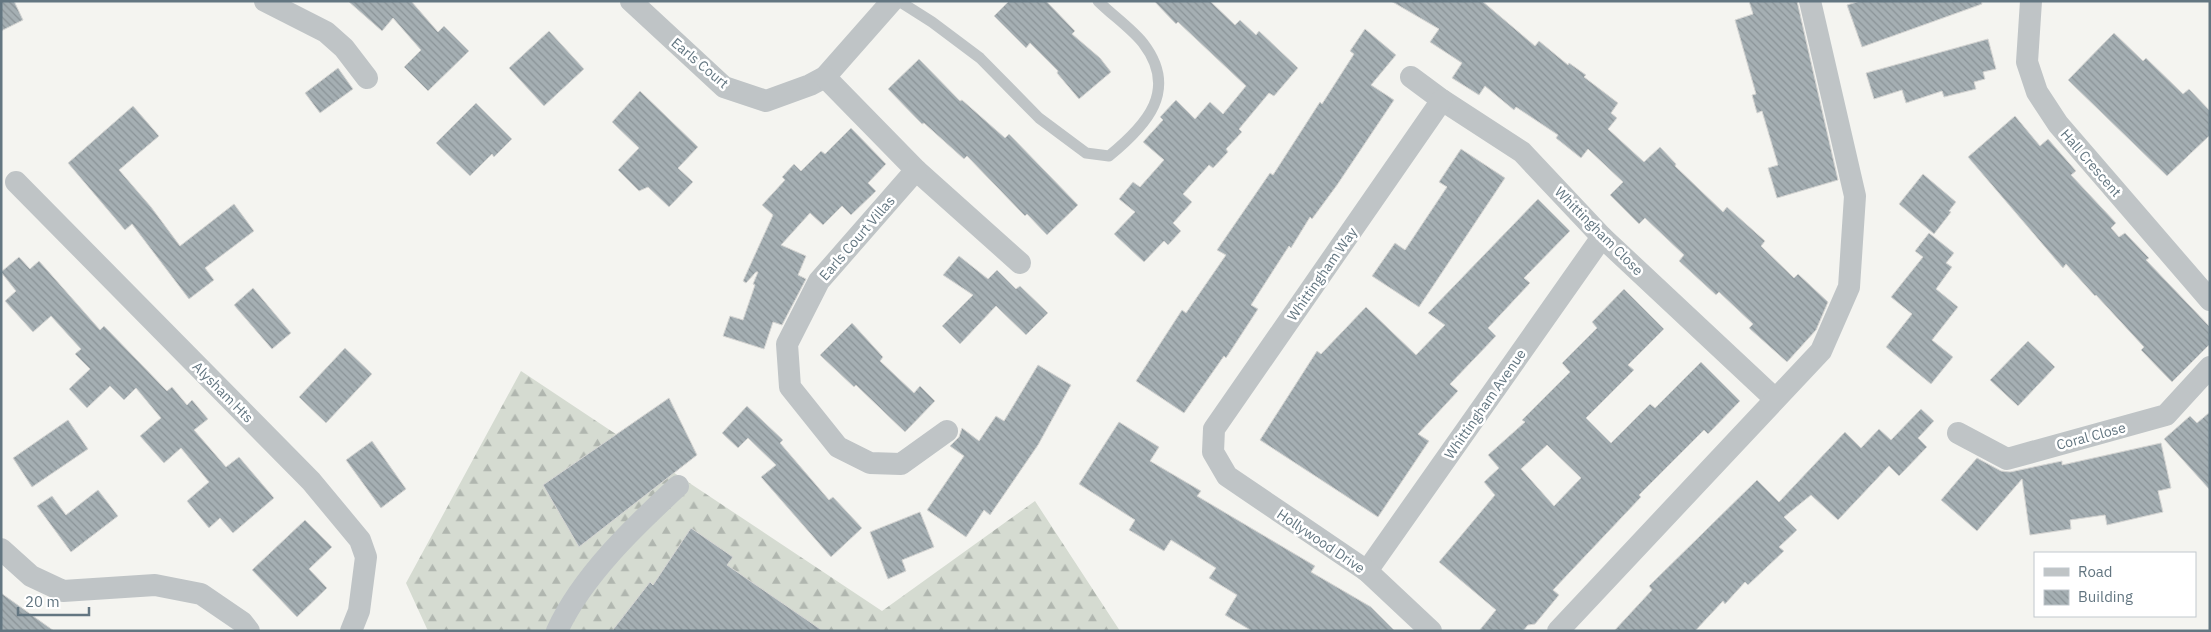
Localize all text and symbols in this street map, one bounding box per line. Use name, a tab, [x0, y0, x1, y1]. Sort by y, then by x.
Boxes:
street label: Earls Court	[668, 34, 732, 92]
street label: Hall Crescent	[2057, 125, 2125, 201]
street label: Whittingham Close	[1551, 183, 1647, 279]
street label: Earls Court Villas	[815, 192, 899, 284]
street label: Whittingham Way	[1283, 224, 1361, 324]
street label: Whittingham Avenue	[1440, 345, 1530, 462]
street label: Alysham Hts	[189, 358, 257, 426]
street label: Coral Close	[2054, 418, 2128, 454]
street label: Hollywood Drive	[1274, 505, 1369, 577]
legend	[2034, 552, 2196, 617]
text: Road	[2078, 562, 2113, 581]
scale bar	[18, 584, 89, 616]
text: Building	[2078, 587, 2133, 606]
text: 20 m	[25, 592, 60, 611]

